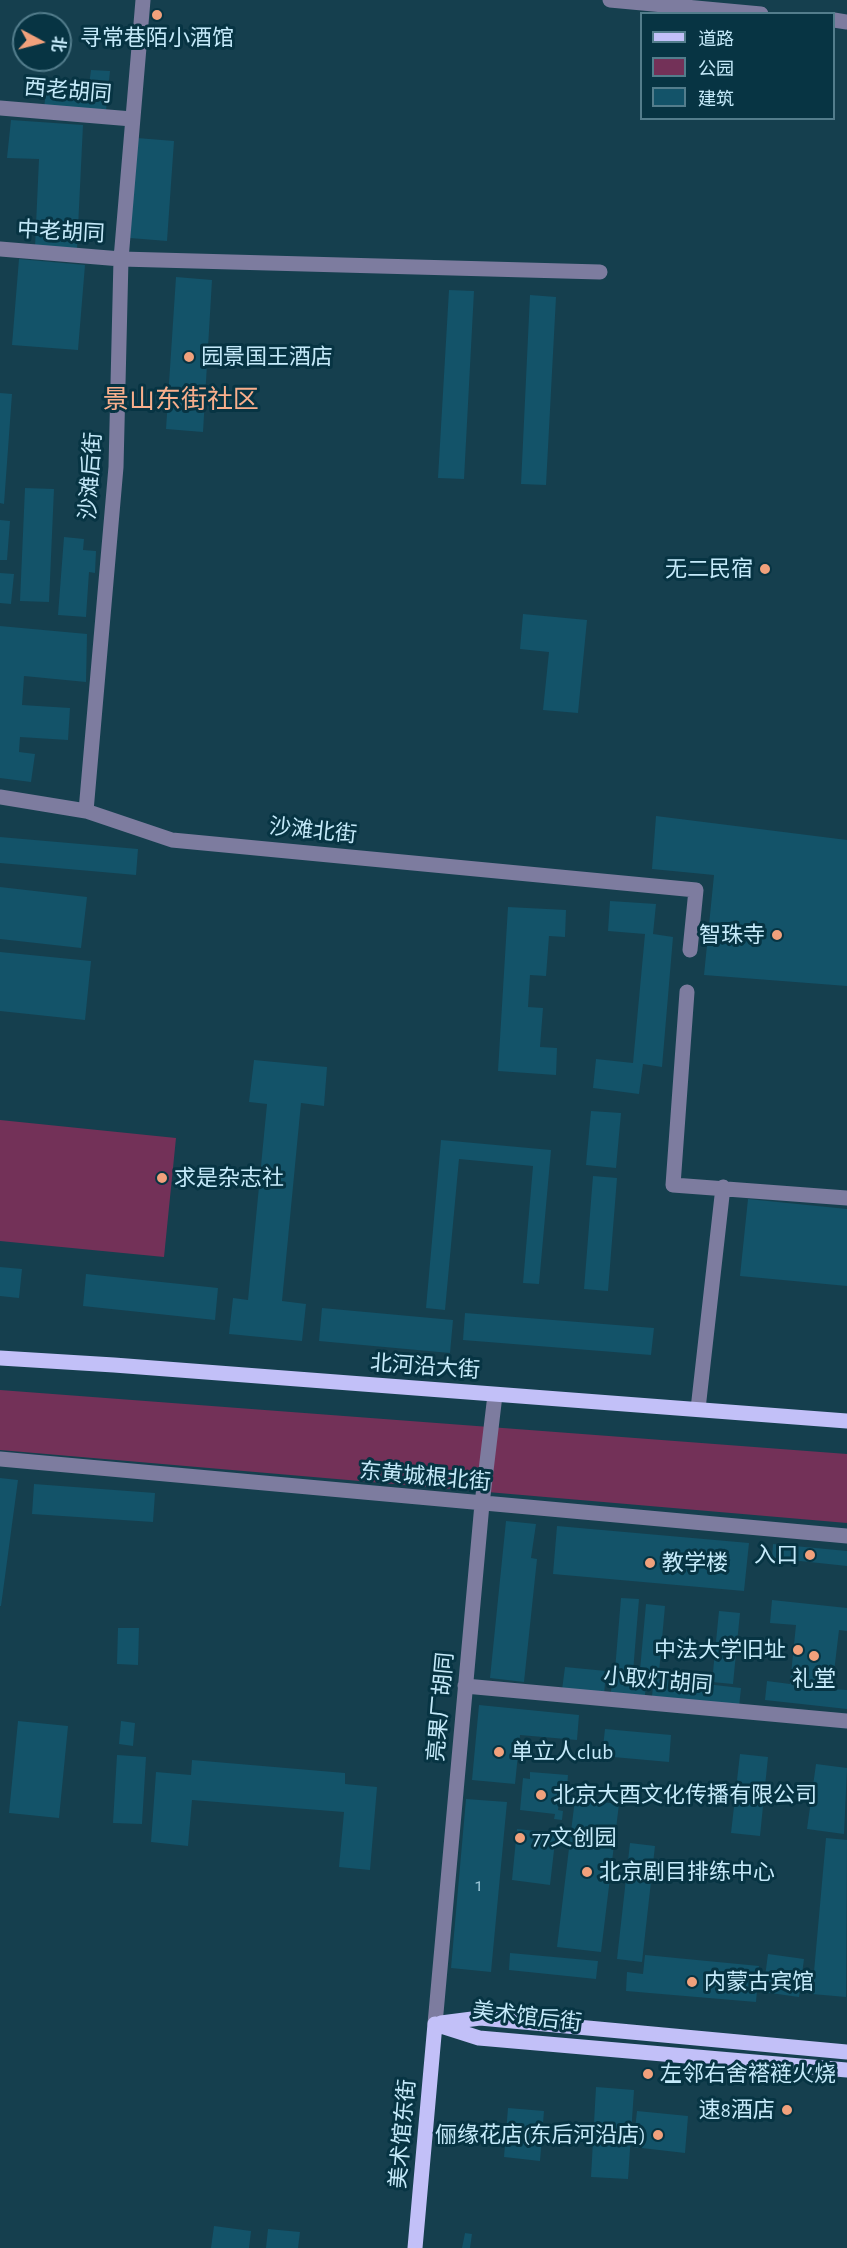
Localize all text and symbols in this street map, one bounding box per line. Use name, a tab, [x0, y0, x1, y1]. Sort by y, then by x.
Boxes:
marker: 寻常巷陌小酒馆	[150, 8, 164, 22]
north arrow	[12, 12, 72, 72]
legend	[640, 12, 835, 120]
place label: 寻常巷陌小酒馆	[80, 25, 234, 51]
text: 道路	[698, 31, 734, 49]
text: 北	[49, 35, 67, 53]
text: 公园	[698, 61, 734, 79]
street label: 西老胡同	[23, 74, 113, 108]
text: 建筑	[698, 91, 734, 109]
street label: 中老胡同	[16, 217, 106, 247]
place label: 园景国王酒店	[201, 344, 333, 370]
marker: 园景国王酒店	[182, 350, 196, 364]
district label: 景山东街社区	[103, 384, 259, 416]
street label: 沙滩后街	[75, 431, 107, 521]
place label: 无二民宿	[665, 556, 753, 582]
marker: 无二民宿	[758, 562, 772, 576]
street label: 沙滩北街	[268, 813, 358, 849]
place label: 智珠寺	[699, 922, 765, 948]
marker: 智珠寺	[770, 928, 784, 942]
place label: 求是杂志社	[174, 1165, 284, 1191]
marker: 求是杂志社	[155, 1171, 169, 1185]
street label: 北河沿大街	[369, 1350, 481, 1384]
street label: 东黄城根北街	[358, 1458, 492, 1496]
place label: 入口	[754, 1542, 798, 1568]
marker: 入口	[803, 1548, 817, 1562]
place label: 教学楼	[662, 1550, 728, 1576]
marker: 教学楼	[643, 1556, 657, 1570]
place label: 中法大学旧址	[654, 1637, 786, 1663]
marker: 中法大学旧址	[791, 1643, 805, 1657]
marker: 礼堂	[807, 1649, 821, 1663]
street label: 亮果厂胡同	[423, 1651, 459, 1763]
street label: 小取灯胡同	[602, 1663, 714, 1699]
place label: 礼堂	[792, 1666, 836, 1692]
place label: 单立人club	[511, 1739, 613, 1765]
marker: 单立人club	[492, 1745, 506, 1759]
place label: 北京大酉文化传播有限公司	[553, 1782, 817, 1808]
marker: 北京大酉文化传播有限公司	[534, 1788, 548, 1802]
place label: 77文创园	[532, 1825, 616, 1851]
marker: 77文创园	[513, 1831, 527, 1845]
place label: 北京剧目排练中心	[599, 1859, 775, 1885]
marker: 北京剧目排练中心	[580, 1865, 594, 1879]
house number: 1	[476, 1873, 482, 1897]
place label: 内蒙古宾馆	[704, 1969, 814, 1995]
marker: 内蒙古宾馆	[685, 1975, 699, 1989]
street label: 美术馆后街	[471, 1997, 583, 2037]
place label: 左邻右舍褡裢火烧	[660, 2061, 836, 2087]
marker: 左邻右舍褡裢火烧	[641, 2067, 655, 2081]
street label: 美术馆东街	[385, 2078, 421, 2190]
place label: 速8酒店	[699, 2097, 775, 2123]
marker: 速8酒店	[780, 2103, 794, 2117]
place label: 俪缘花店(东后河沿店)	[435, 2122, 646, 2148]
marker: 俪缘花店(东后河沿店)	[651, 2128, 665, 2142]

